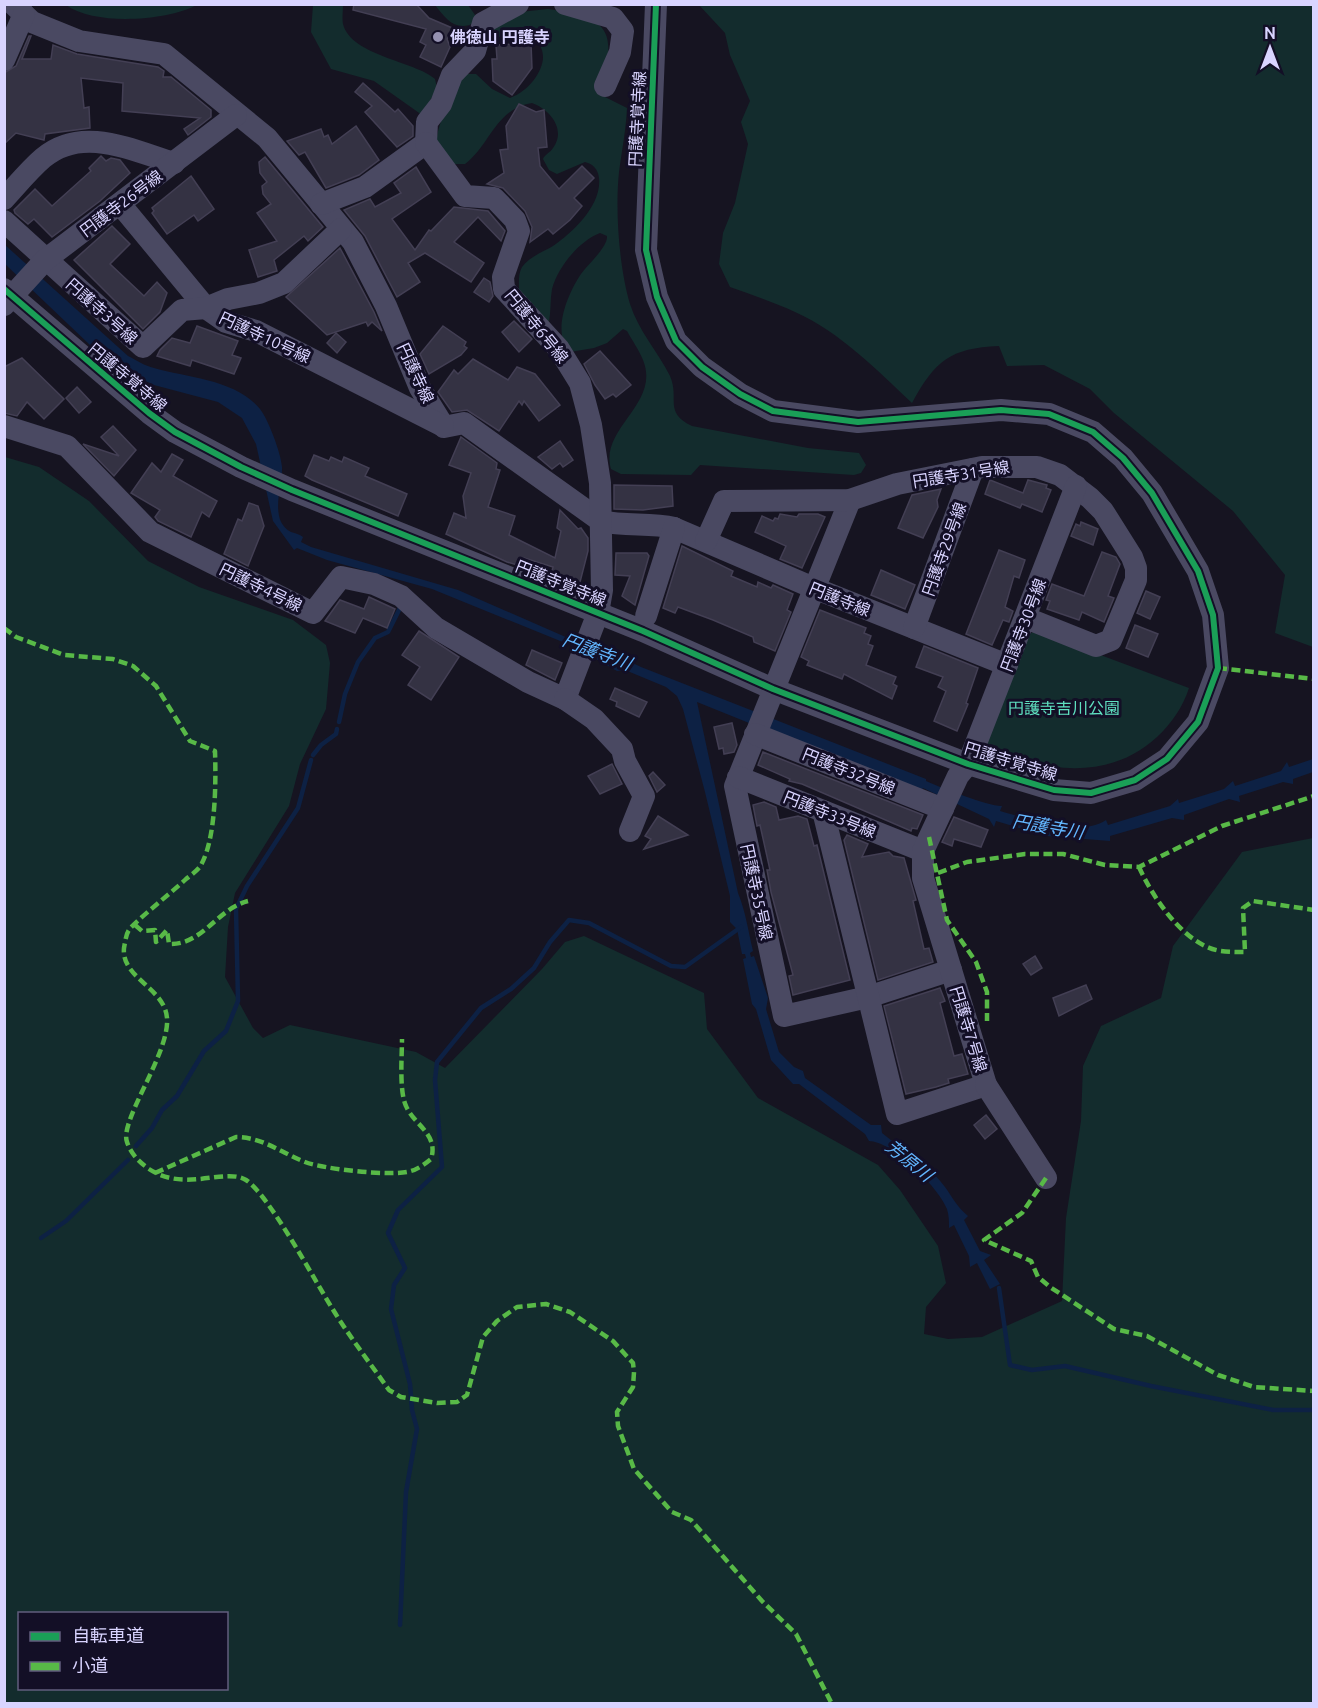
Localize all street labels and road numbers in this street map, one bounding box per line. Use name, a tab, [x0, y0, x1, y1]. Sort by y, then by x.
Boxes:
street label: 円護寺覚寺線	[625, 71, 649, 167]
street label: 円護寺26号線	[76, 166, 166, 240]
street label: 円護寺3号線	[63, 275, 141, 347]
street label: 円護寺6号線	[502, 286, 572, 366]
street label: 円護寺10号線	[217, 308, 313, 366]
street label: 円護寺覚寺線	[85, 339, 171, 415]
street label: 円護寺線	[394, 340, 438, 406]
street label: 円護寺31号線	[911, 457, 1011, 491]
street label: 円護寺29号線	[919, 500, 969, 598]
street label: 円護寺覚寺線	[513, 557, 609, 609]
street label: 円護寺4号線	[217, 559, 305, 615]
street label: 円護寺30号線	[997, 576, 1049, 674]
street label: 円護寺線	[807, 579, 873, 619]
street label: 円護寺覚寺線	[962, 738, 1060, 784]
street label: 円護寺32号線	[800, 744, 898, 798]
street label: 円護寺33号線	[781, 787, 879, 841]
street label: 円護寺35号線	[738, 842, 776, 942]
street label: 円護寺7号線	[947, 984, 991, 1074]

